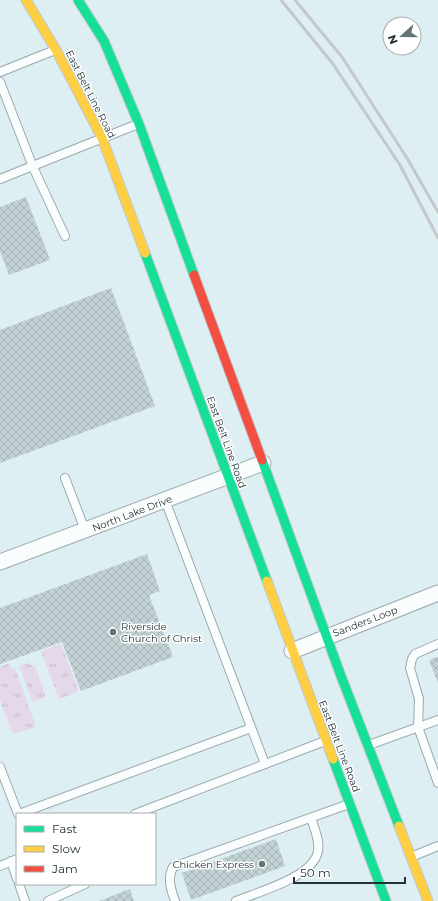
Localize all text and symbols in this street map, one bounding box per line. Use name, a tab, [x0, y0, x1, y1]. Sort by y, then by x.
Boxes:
north arrow	[382, 16, 422, 56]
text: N	[385, 33, 401, 46]
street label: East Belt Line Road	[63, 48, 118, 140]
street label: East Belt Line Road	[204, 394, 249, 490]
street label: North Lake Drive	[90, 492, 174, 535]
street label: Sanders Loop	[331, 603, 400, 640]
place label: Riverside Church of Christ	[121, 620, 202, 645]
marker: Riverside Church of Christ	[108, 627, 118, 637]
street label: East Belt Line Road	[316, 699, 363, 794]
legend	[16, 813, 156, 885]
text: Fast	[52, 821, 77, 836]
text: Slow	[52, 841, 81, 856]
place label: Chicken Express	[172, 858, 254, 871]
marker: Chicken Express	[257, 859, 267, 869]
scale bar	[294, 859, 405, 885]
text: Jam	[51, 861, 78, 876]
text: 50 m	[300, 865, 331, 880]

